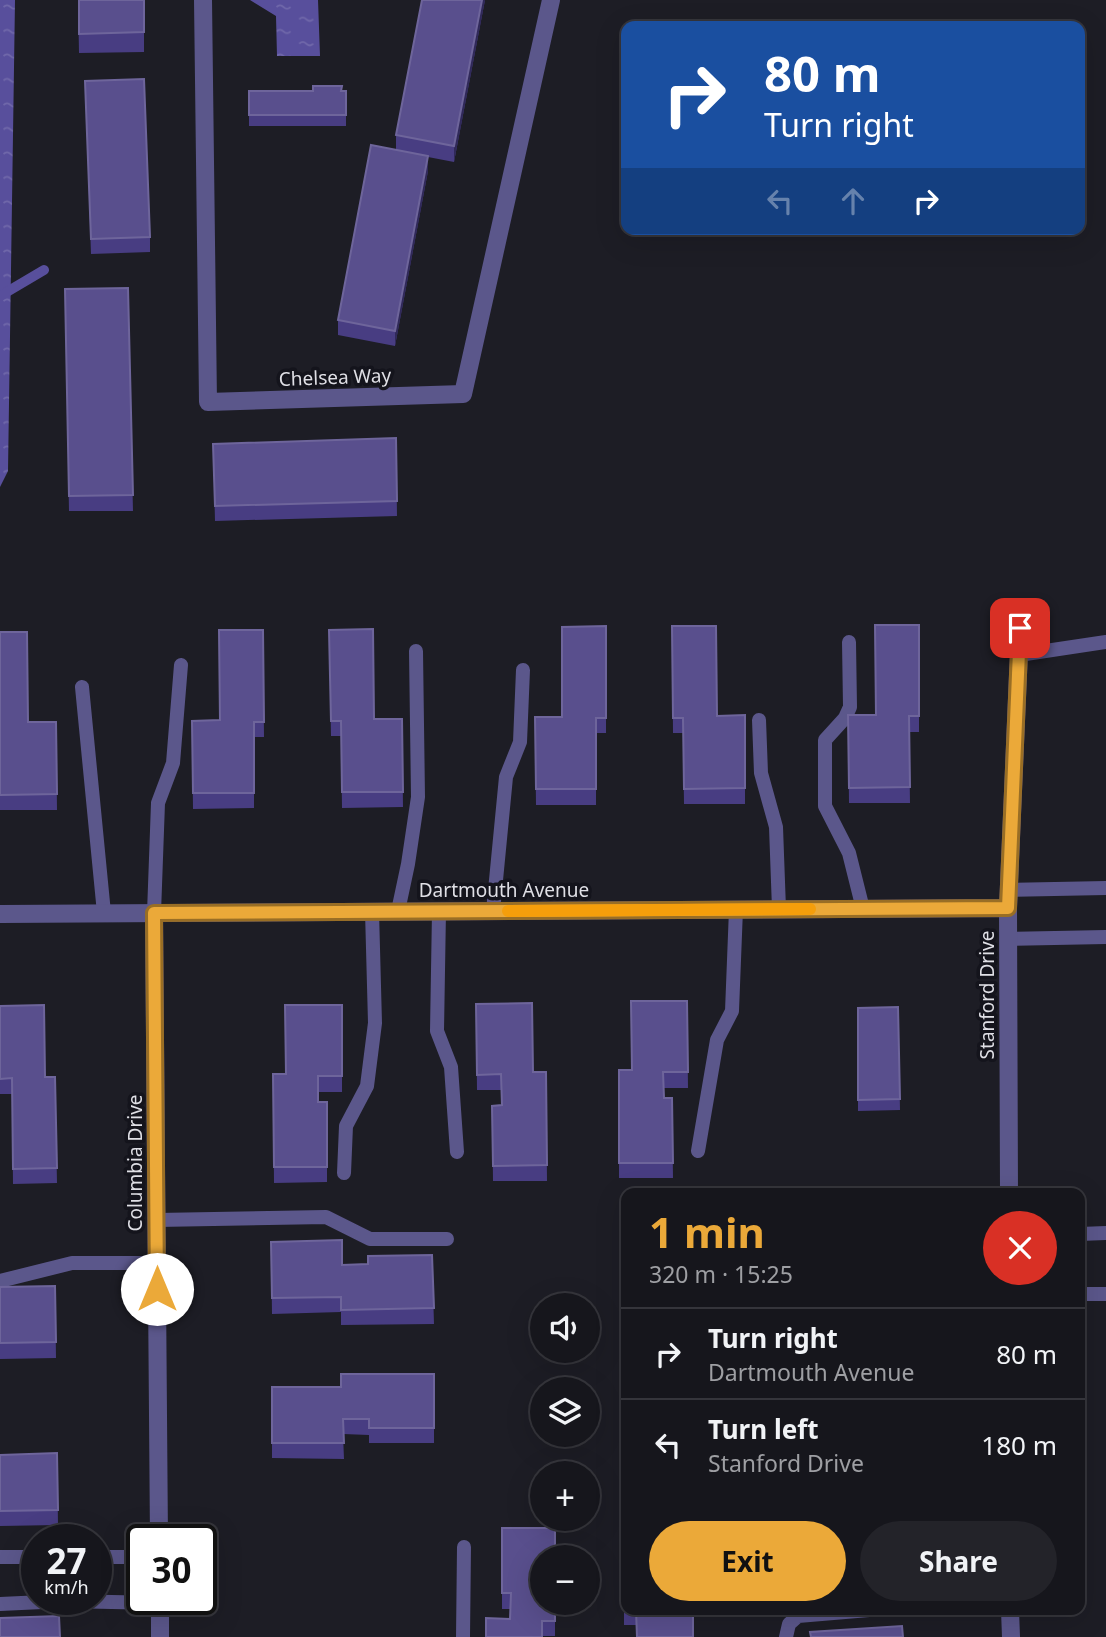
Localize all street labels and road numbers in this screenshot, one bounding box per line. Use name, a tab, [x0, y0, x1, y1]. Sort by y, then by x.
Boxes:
street label: Chelsea Way	[278, 362, 392, 392]
street label: Dartmouth Avenue	[419, 877, 589, 903]
street label: Stanford Drive	[974, 931, 1000, 1059]
street label: Columbia Drive	[122, 1094, 148, 1232]

